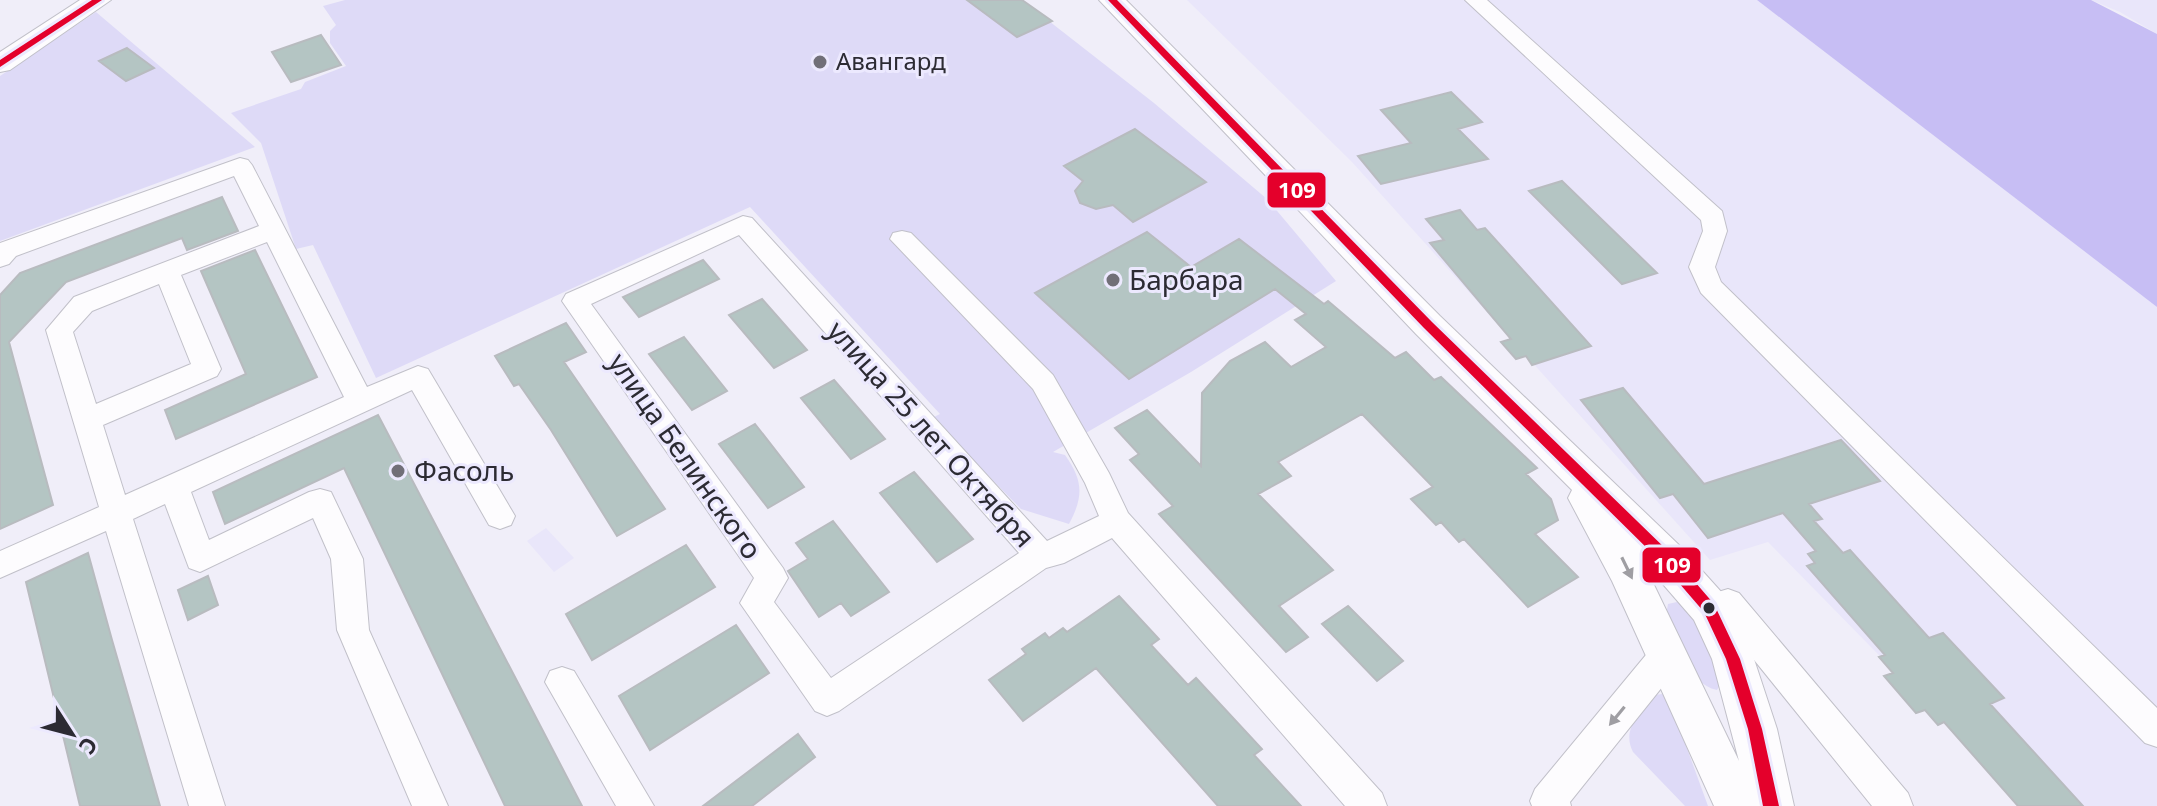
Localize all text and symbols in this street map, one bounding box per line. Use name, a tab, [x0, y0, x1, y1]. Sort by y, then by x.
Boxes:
place label: Авангард	[836, 44, 946, 77]
marker: Авангард	[811, 53, 829, 71]
line badge: 109	[1266, 171, 1327, 209]
text: 109	[1278, 174, 1316, 204]
place label: Барбара	[1129, 260, 1244, 298]
marker: Барбара	[1104, 271, 1122, 289]
street label: улица 25 лет Октября	[820, 312, 1044, 555]
street label: улица Белинского	[600, 345, 771, 566]
place label: Фасоль	[414, 451, 514, 489]
marker: Фасоль	[389, 462, 407, 480]
line badge: 109	[1641, 546, 1702, 584]
text: 109	[1653, 549, 1691, 579]
one-way arrow	[1620, 557, 1634, 580]
unlabelled marker	[1701, 600, 1717, 616]
north arrow	[32, 694, 112, 774]
one-way arrow	[1610, 706, 1626, 726]
text: С	[73, 732, 105, 761]

